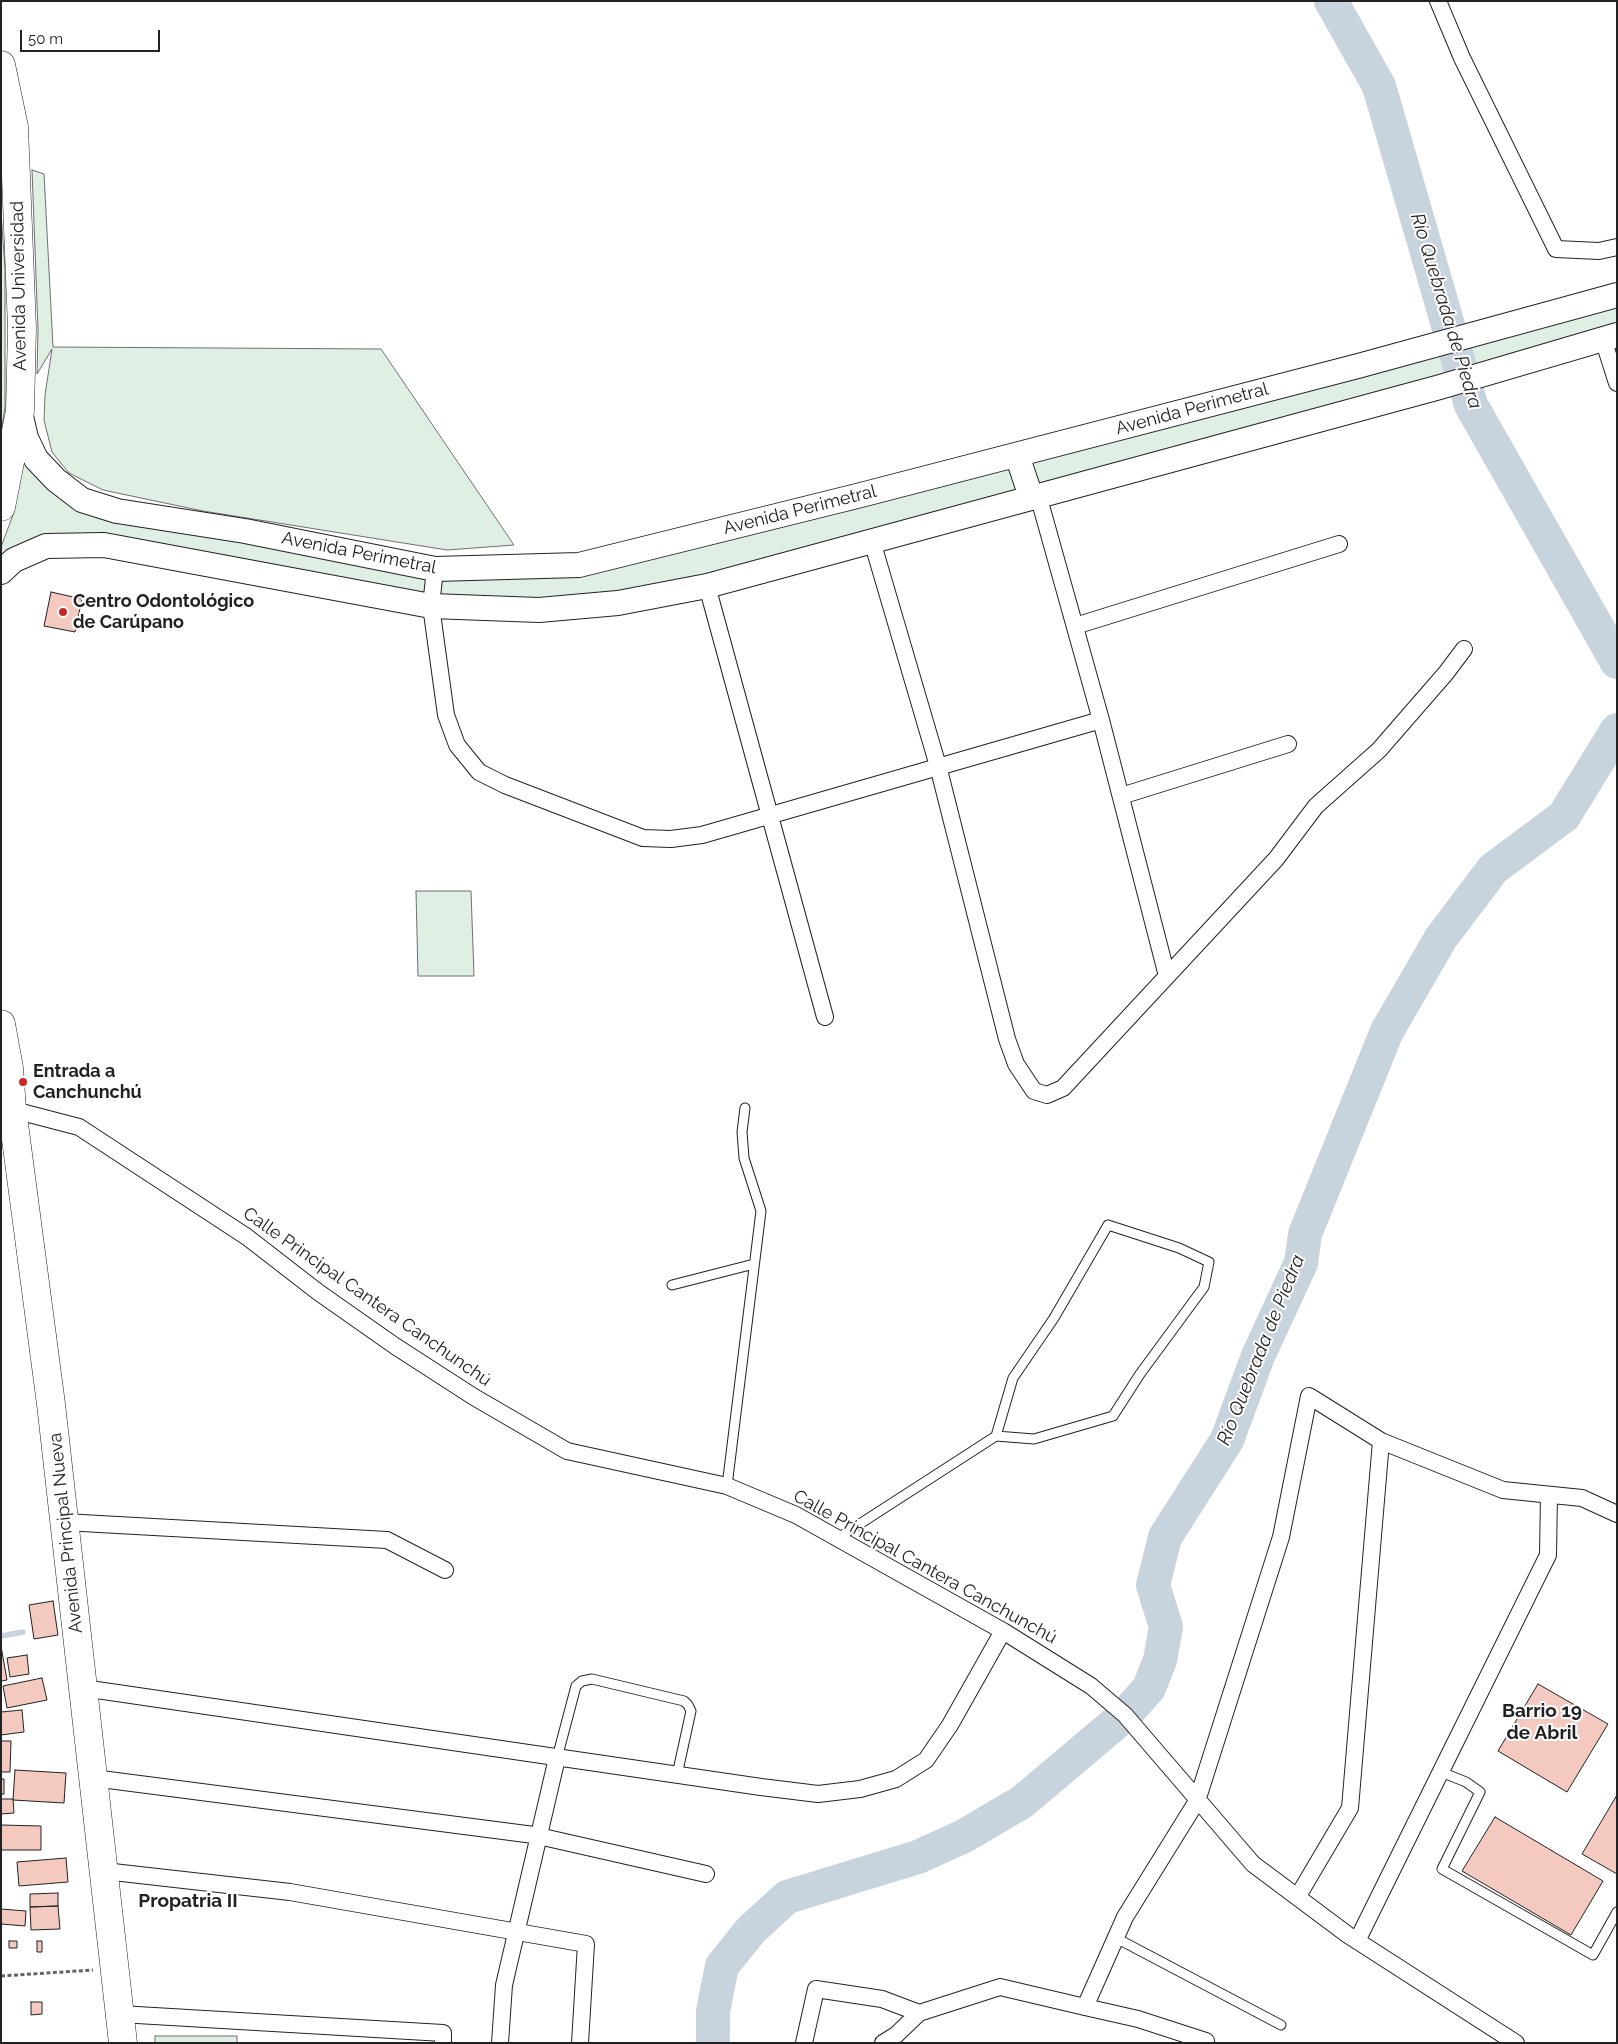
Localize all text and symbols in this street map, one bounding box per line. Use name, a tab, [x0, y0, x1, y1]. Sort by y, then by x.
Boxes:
scale bar	[22, 20, 162, 52]
text: 50 m	[28, 30, 63, 48]
street label: Avenida Universidad	[7, 201, 31, 371]
water label: Río Quebrada de Piedra	[1405, 210, 1487, 412]
street label: Avenida Perimetral	[1113, 378, 1271, 440]
street label: Avenida Perimetral	[721, 480, 879, 540]
street label: Avenida Perimetral	[280, 527, 438, 579]
place label: Centro Odontológico de Carúpano	[73, 591, 254, 634]
marker: Centro Odontológico de Carúpano	[57, 606, 69, 618]
place label: Entrada a Canchunchú	[33, 1061, 142, 1104]
marker: Entrada a Canchunchú	[17, 1076, 29, 1088]
street label: Calle Principal Cantera Canchunchú	[239, 1203, 495, 1391]
water label: Río Quebrada de Piedra	[1212, 1251, 1310, 1449]
street label: Avenida Principal Nueva	[45, 1432, 87, 1634]
street label: Calle Principal Cantera Canchunchú	[789, 1485, 1061, 1649]
district label: Barrio 19 de Abril	[1502, 1700, 1582, 1744]
district label: Propatria II	[138, 1890, 238, 1912]

